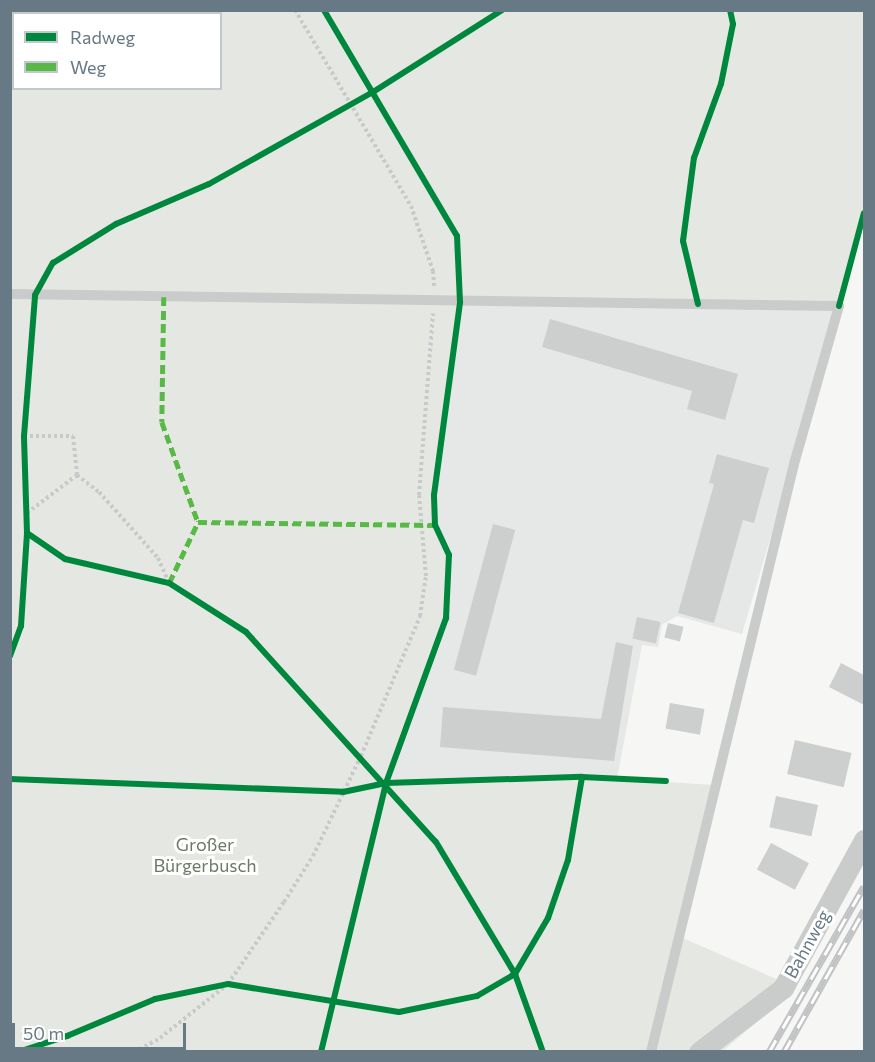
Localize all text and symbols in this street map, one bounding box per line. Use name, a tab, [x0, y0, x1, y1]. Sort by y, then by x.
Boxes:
legend	[12, 12, 222, 90]
text: Radweg	[70, 26, 135, 48]
text: Weg	[70, 56, 106, 78]
park label: Großer Bürgerbusch	[153, 834, 257, 876]
street label: Bahnweg	[779, 906, 835, 982]
scale bar	[15, 1011, 189, 1049]
text: 50 m	[23, 1022, 64, 1044]

